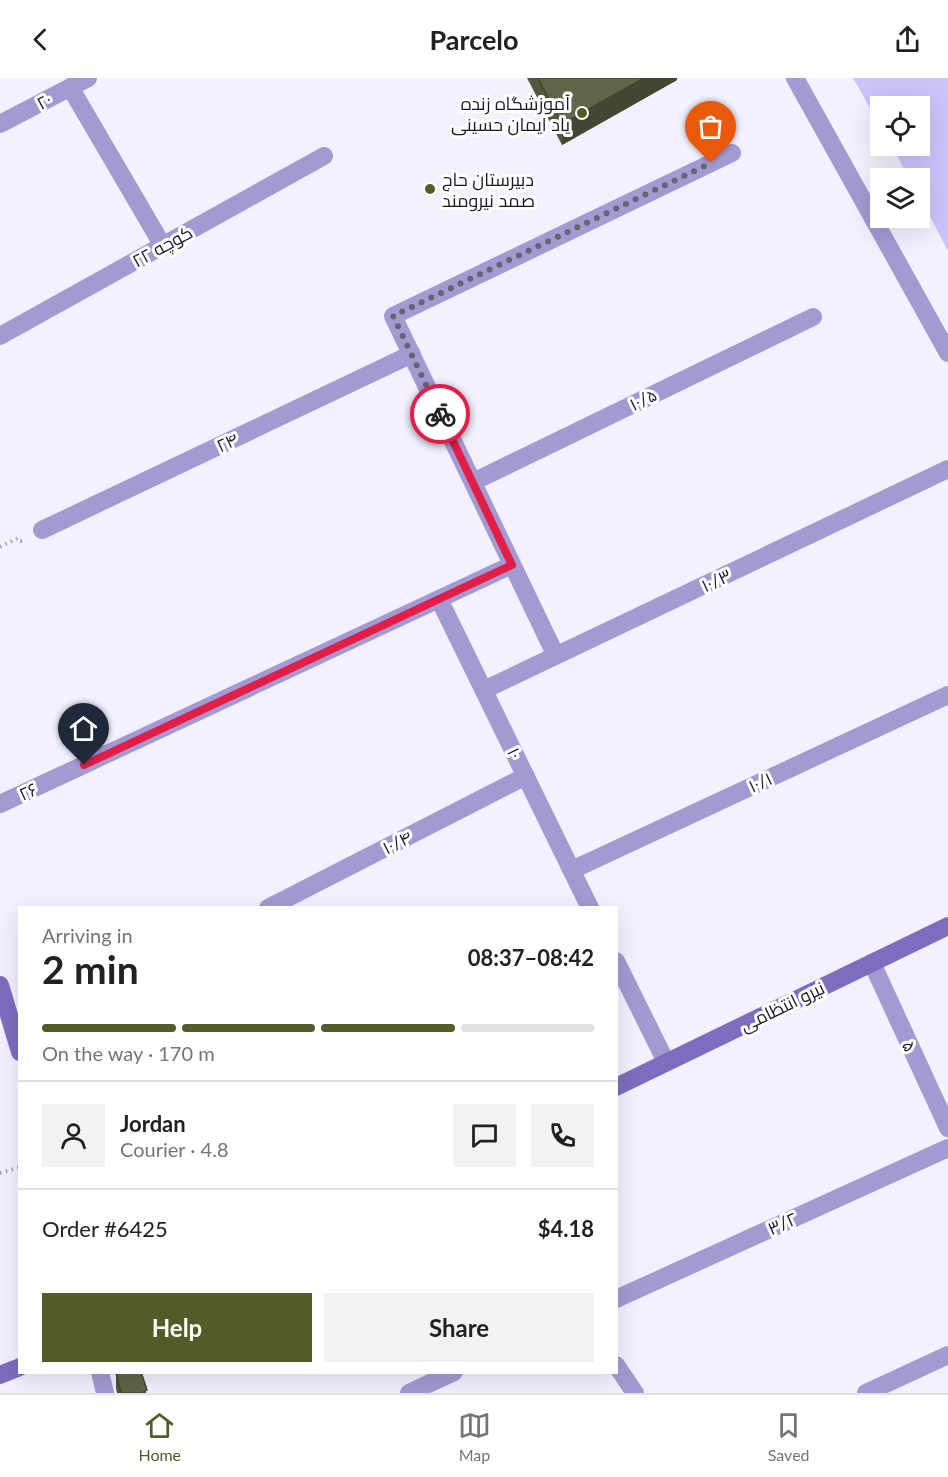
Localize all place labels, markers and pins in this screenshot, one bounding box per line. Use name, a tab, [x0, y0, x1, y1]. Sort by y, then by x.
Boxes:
place label: آموزشگاه زنده یاد ایمان حسینی	[451, 92, 570, 136]
pin	[685, 101, 736, 163]
marker: آموزشگاه زنده یاد ایمان حسینی	[575, 106, 589, 120]
place label: دبیرستان حاج صمد نیرومند	[442, 168, 535, 212]
marker: دبیرستان حاج صمد نیرومند	[423, 182, 437, 196]
pin	[58, 703, 109, 765]

